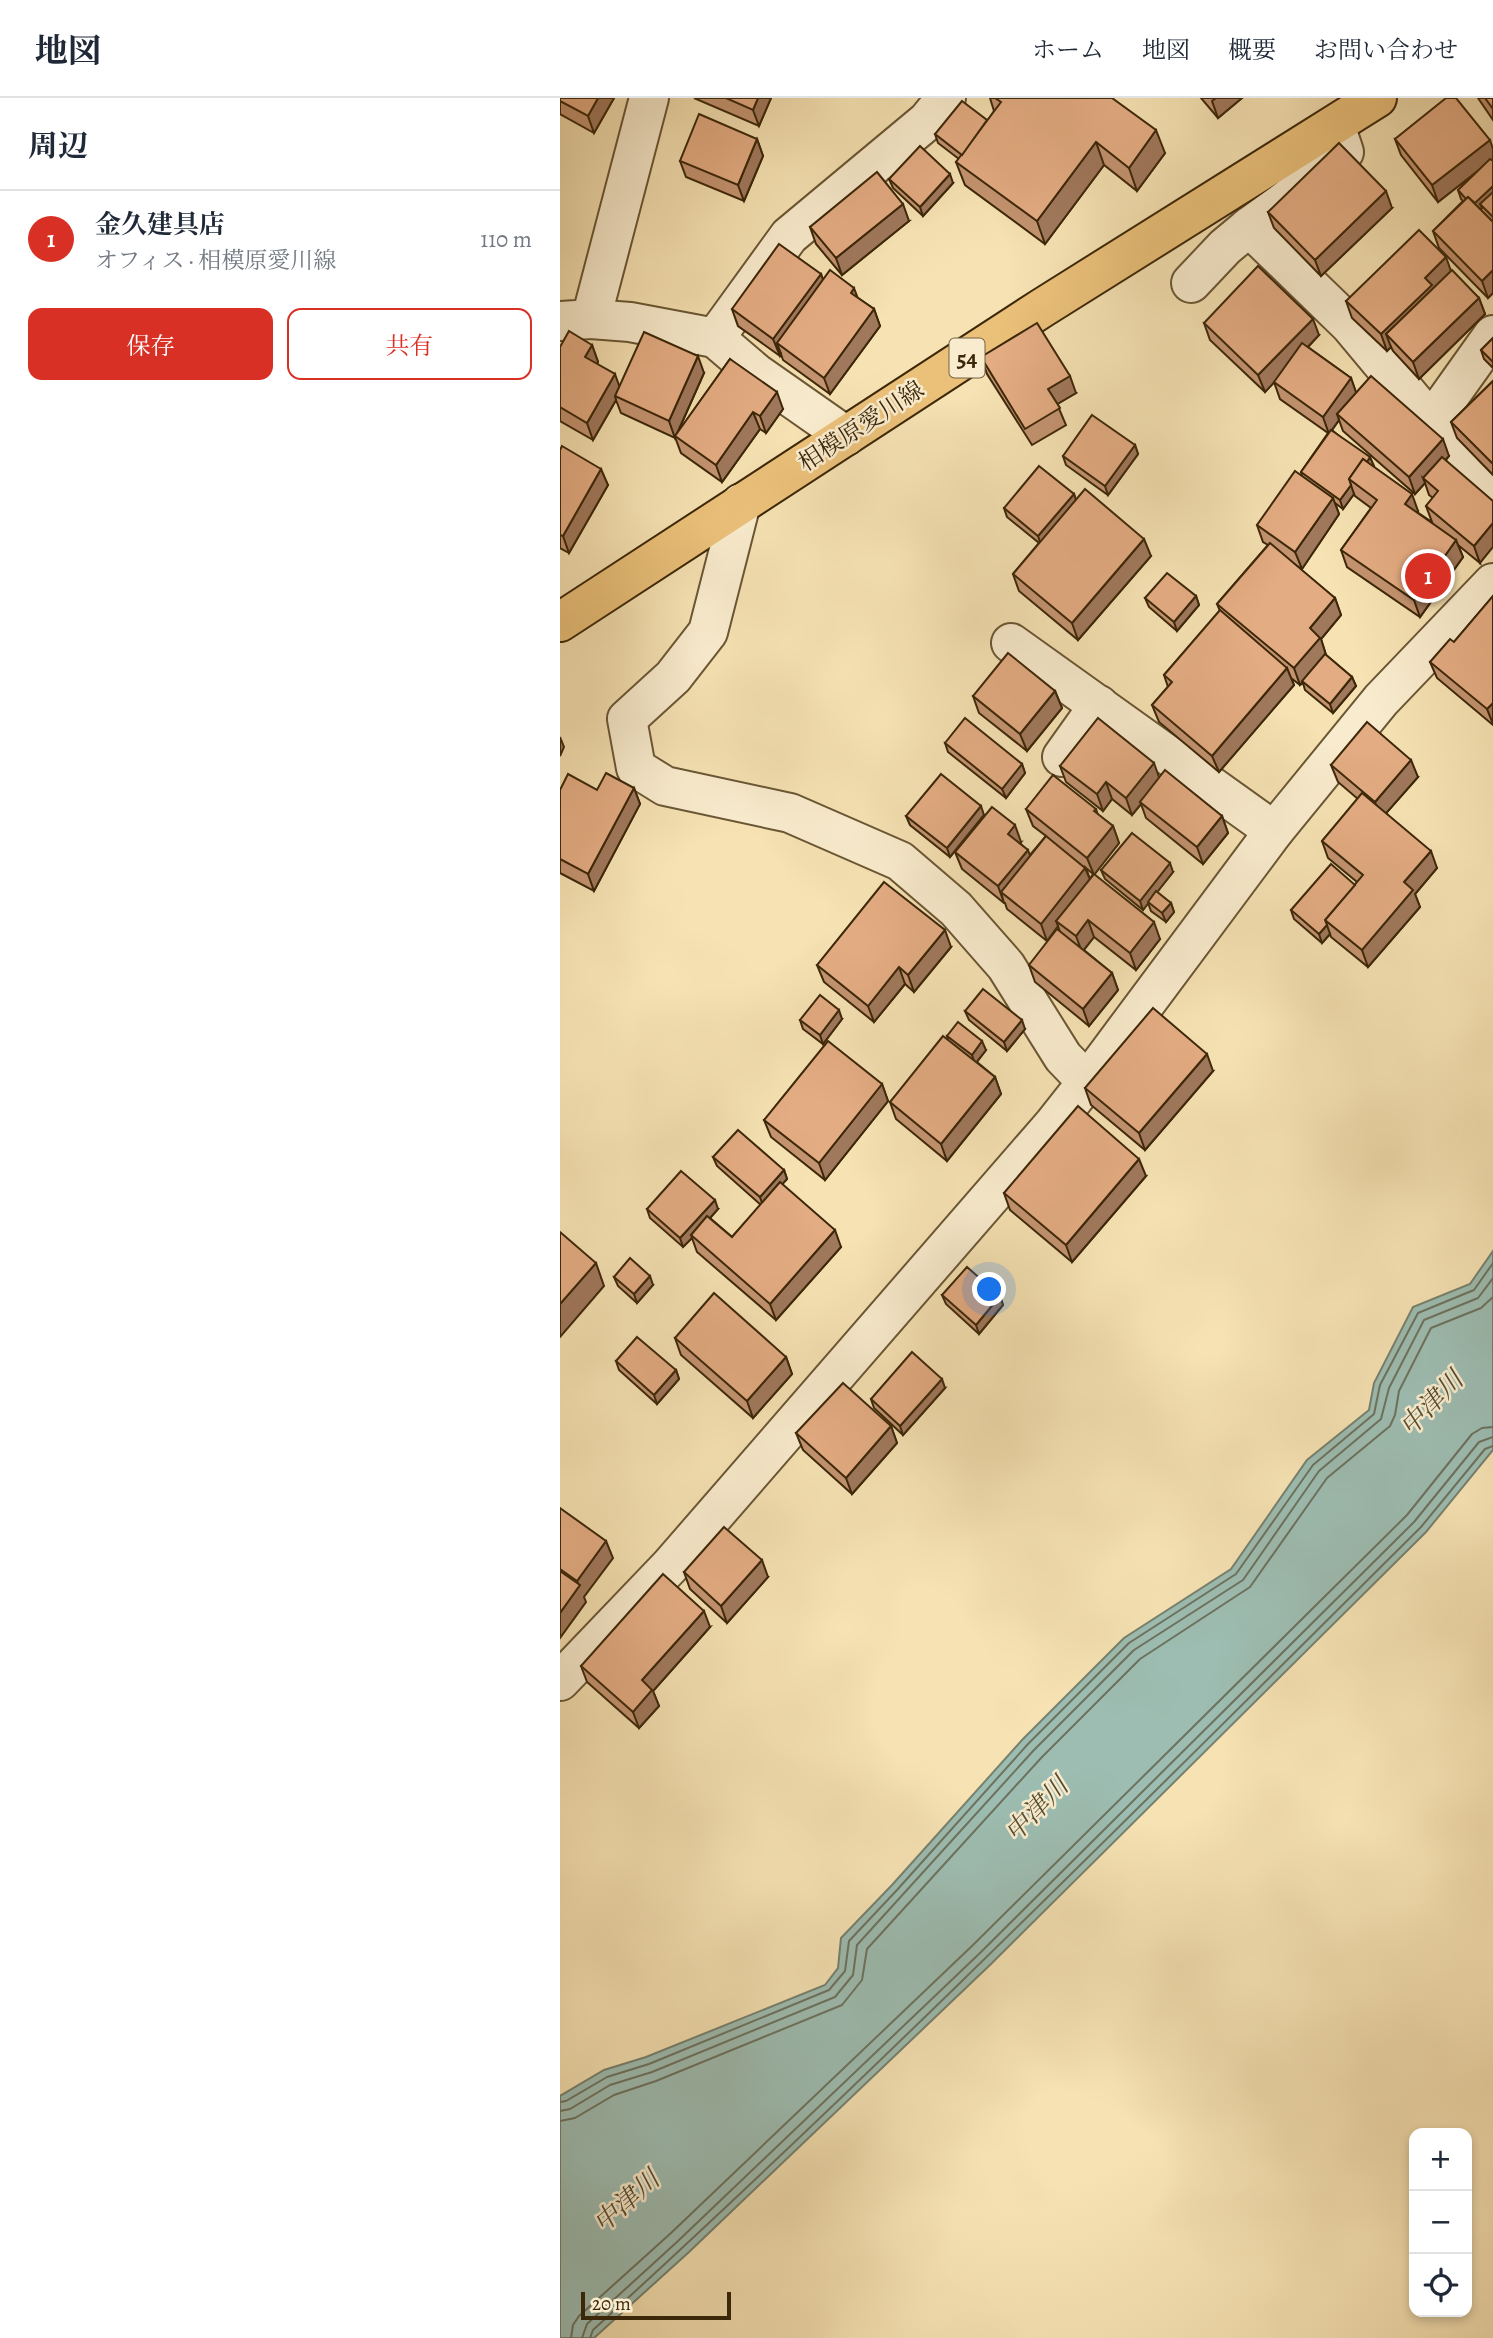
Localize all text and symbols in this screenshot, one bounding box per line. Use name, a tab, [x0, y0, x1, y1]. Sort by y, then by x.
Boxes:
text: 地図	[35, 28, 101, 73]
text: ホーム	[1032, 34, 1104, 66]
text: 地図	[1142, 34, 1190, 66]
text: 概要	[1228, 34, 1276, 66]
text: お問い合わせ	[1314, 34, 1458, 66]
text: 周辺	[28, 126, 88, 166]
text: 金久建具店	[95, 207, 225, 242]
text: 1	[47, 224, 55, 255]
text: 110 m	[480, 224, 532, 255]
text: オフィス · 相模原愛川線	[95, 245, 336, 276]
button: 保存	[28, 308, 273, 380]
button: 共有	[287, 308, 532, 380]
road number: 54	[950, 339, 984, 378]
street label: 相模原愛川線	[792, 373, 930, 479]
pin: 1	[1405, 550, 1451, 602]
your location	[972, 1272, 1006, 1306]
water label: 中津川	[1392, 1361, 1473, 1444]
water label: 中津川	[997, 1767, 1078, 1850]
map controls	[1409, 2128, 1472, 2317]
button: +	[1409, 2128, 1472, 2191]
water label: 中津川	[586, 2160, 669, 2240]
button: −	[1409, 2191, 1472, 2254]
button: locate	[1409, 2254, 1472, 2317]
scale bar	[581, 2289, 732, 2321]
text: 20 m	[592, 2291, 631, 2317]

